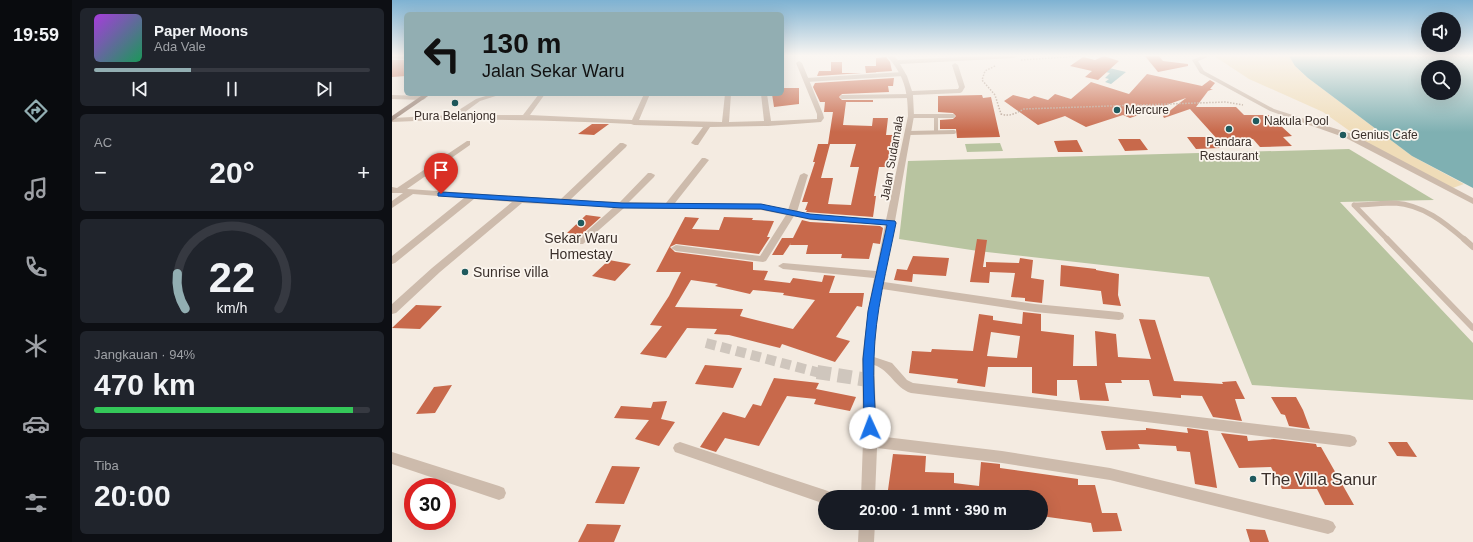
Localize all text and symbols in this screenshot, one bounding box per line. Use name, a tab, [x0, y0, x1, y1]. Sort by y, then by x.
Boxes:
map controls	[1421, 12, 1461, 100]
button: sound	[1421, 12, 1461, 52]
text: Paper Moons	[154, 22, 248, 39]
text: 19:59	[13, 25, 59, 45]
icon: left	[416, 28, 468, 80]
text: 130 m	[482, 28, 561, 59]
text: Ada Vale	[154, 39, 206, 54]
button: search	[1421, 60, 1461, 100]
text: Jalan Sekar Waru	[482, 61, 624, 81]
icon: previous	[129, 78, 151, 100]
icon: pause	[221, 78, 243, 100]
icon: next	[313, 78, 335, 100]
icon: directions	[22, 97, 50, 125]
marker: Pura Belanjong	[450, 98, 460, 108]
place label: Mercure	[1125, 103, 1169, 117]
marker: Mercure	[1112, 105, 1122, 115]
place label: Pura Belanjong	[414, 109, 496, 123]
street label: Jalan Sudamala	[878, 114, 906, 202]
place label: Nakula Pool	[1264, 114, 1329, 128]
marker: Nakula Pool	[1251, 116, 1261, 126]
marker: Pandara Restaurant	[1224, 124, 1234, 134]
place label: Genius Cafe	[1351, 128, 1418, 142]
marker: Genius Cafe	[1338, 130, 1348, 140]
text: AC	[94, 135, 112, 150]
place label: Pandara Restaurant	[1200, 135, 1259, 163]
pin	[424, 153, 458, 194]
text: 20°	[209, 156, 255, 189]
icon: arrive	[430, 159, 452, 181]
text: −	[94, 160, 107, 185]
text: +	[357, 160, 370, 185]
icon: music	[22, 175, 50, 203]
marker: Sekar Waru Homestay	[576, 218, 586, 228]
place label: Sekar Waru Homestay	[544, 230, 618, 262]
icon: phone	[22, 253, 50, 281]
text: 22	[209, 254, 255, 301]
place label: Sunrise villa	[473, 264, 549, 280]
marker: Sunrise villa	[460, 267, 470, 277]
text: km/h	[217, 300, 248, 316]
icon: climate	[22, 332, 50, 360]
text: Jangkauan · 94%	[94, 347, 195, 362]
text: 470 km	[94, 368, 196, 401]
position arrow	[849, 407, 891, 449]
icon: car	[22, 410, 50, 438]
text: Tiba	[94, 458, 119, 473]
place label: The Villa Sanur	[1261, 470, 1377, 489]
marker: The Villa Sanur	[1248, 474, 1258, 484]
speed limit sign: 30	[404, 478, 456, 530]
text: 20:00	[94, 479, 171, 512]
icon: filters	[22, 489, 50, 517]
text: 20:00 · 1 mnt · 390 m	[859, 501, 1007, 518]

